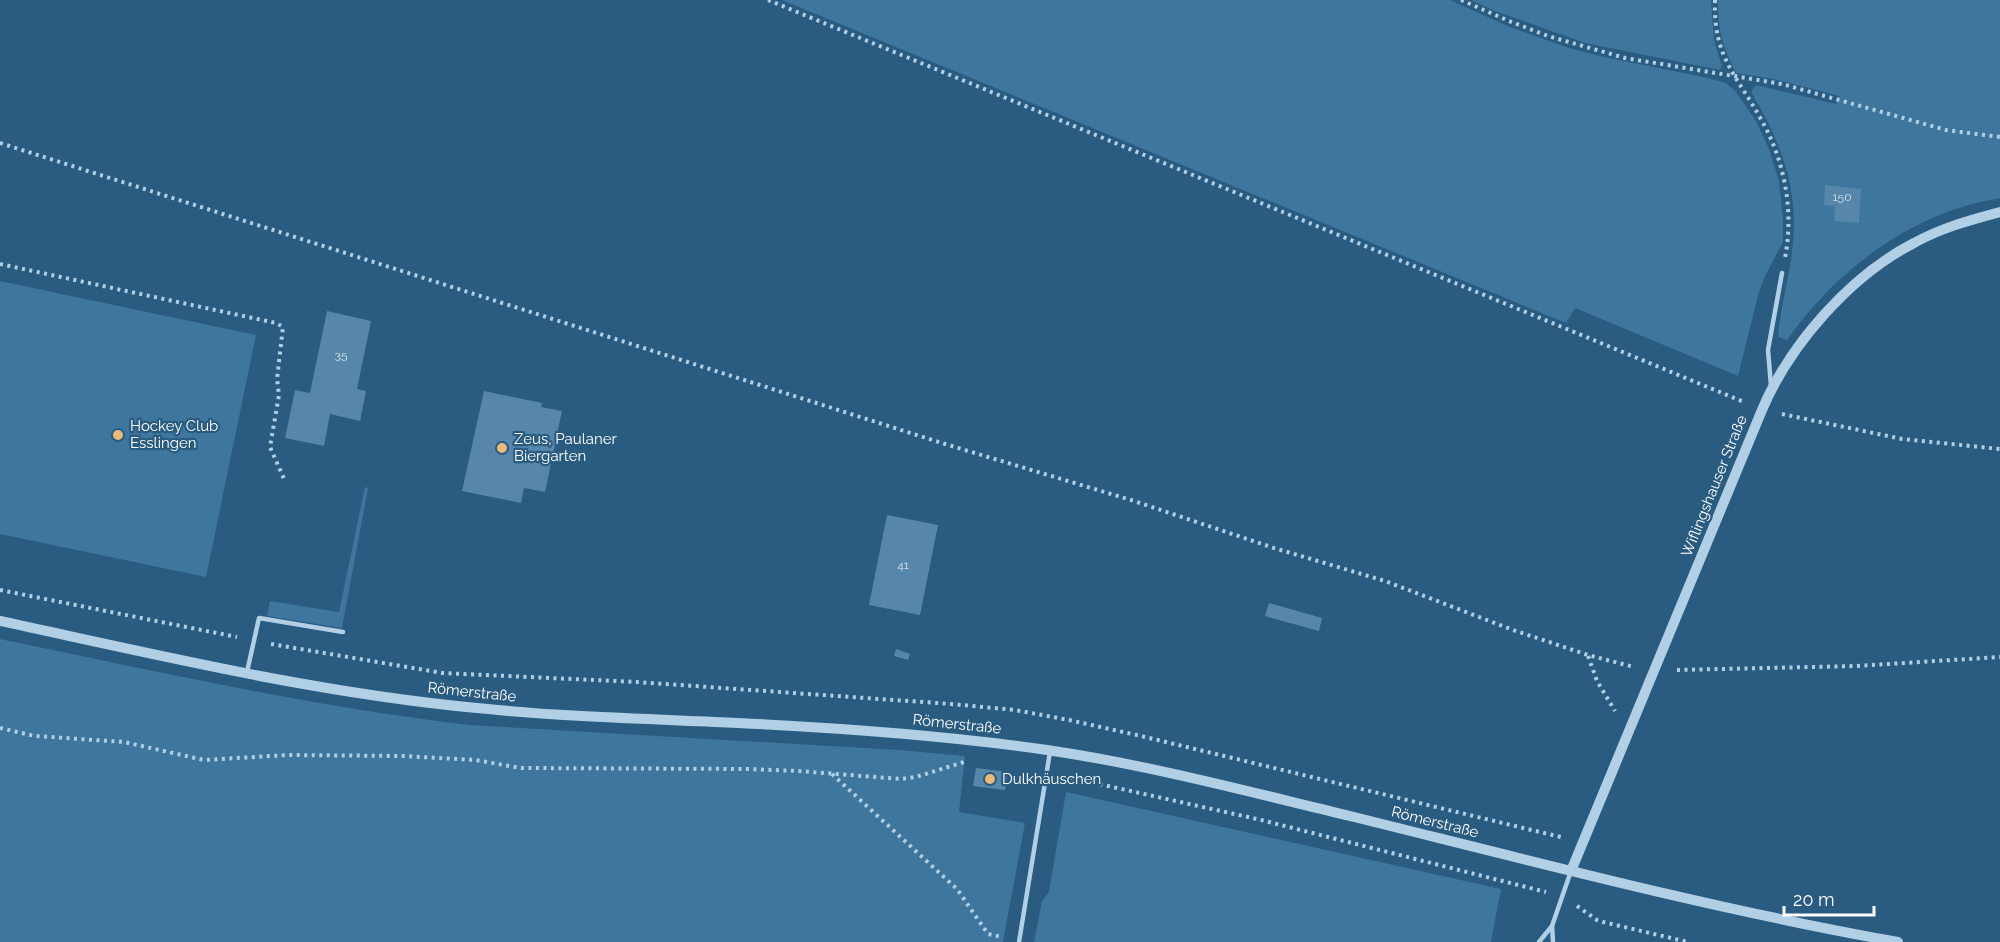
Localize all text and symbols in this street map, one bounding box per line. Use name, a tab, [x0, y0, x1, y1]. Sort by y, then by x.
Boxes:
house number: 150	[1832, 190, 1852, 204]
house number: 35	[335, 348, 348, 362]
street label: Wiflingshauser Straße	[1677, 412, 1751, 560]
place label: Hockey Club Esslingen	[130, 417, 218, 452]
marker: Hockey Club Esslingen	[111, 428, 125, 442]
place label: Zeus, Paulaner Biergarten	[514, 430, 617, 465]
marker: Zeus, Paulaner Biergarten	[495, 441, 509, 455]
house number: 41	[897, 558, 909, 572]
street label: Römerstraße	[427, 678, 517, 706]
street label: Römerstraße	[912, 710, 1002, 738]
place label: Dulkhäuschen	[1002, 770, 1101, 788]
marker: Dulkhäuschen	[983, 772, 997, 786]
street label: Römerstraße	[1390, 802, 1481, 842]
scale bar	[1784, 879, 1874, 917]
text: 20 m	[1793, 889, 1835, 910]

